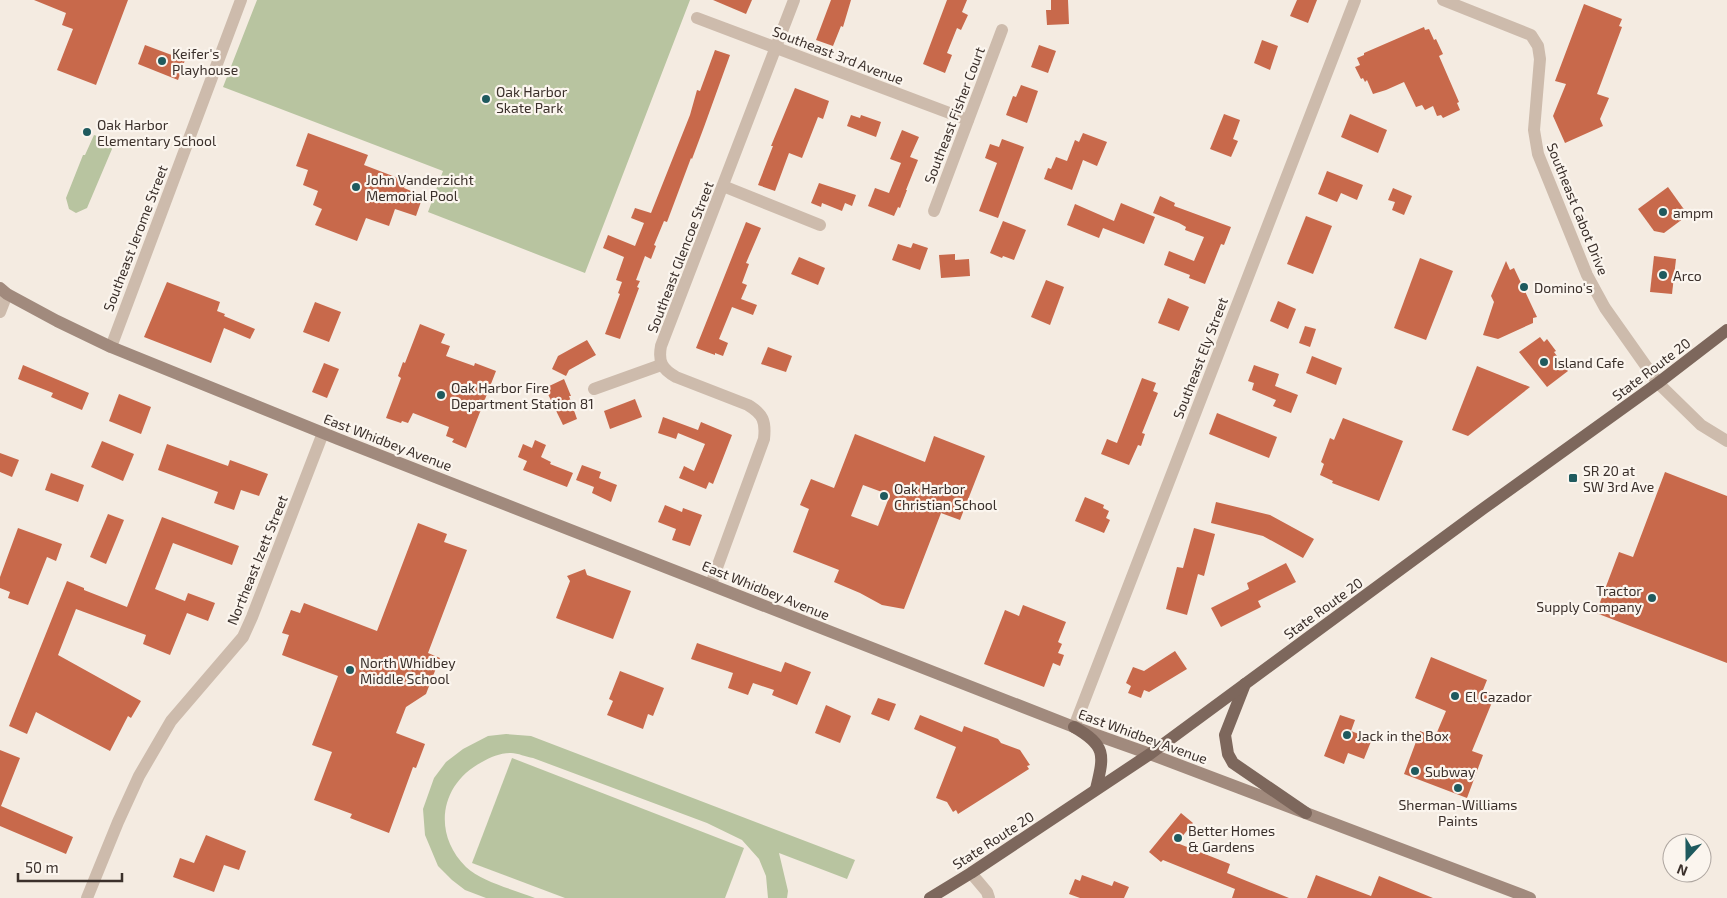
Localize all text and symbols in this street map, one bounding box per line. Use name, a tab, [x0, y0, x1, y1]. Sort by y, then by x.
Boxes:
street label: Southeast 3rd Avenue	[770, 22, 906, 88]
street label: Southeast Fisher Court	[920, 44, 988, 186]
place label: Keifer's Playhouse	[172, 45, 238, 78]
marker: Keifer's Playhouse	[156, 55, 168, 67]
place label: Oak Harbor Skate Park	[496, 83, 568, 116]
marker: Oak Harbor Skate Park	[480, 93, 492, 105]
place label: Oak Harbor Elementary School	[97, 116, 217, 149]
marker: Oak Harbor Elementary School	[81, 126, 93, 138]
street label: Southeast Cabot Drive	[1544, 140, 1612, 278]
street label: Southeast Jerome Street	[99, 162, 171, 314]
place label: John Vanderzicht Memorial Pool	[366, 171, 474, 204]
street label: Southeast Glencoe Street	[643, 179, 717, 335]
marker: John Vanderzicht Memorial Pool	[350, 181, 362, 193]
place label: ampm	[1673, 204, 1713, 221]
marker: ampm	[1657, 206, 1669, 218]
place label: Arco	[1673, 267, 1702, 284]
marker: Arco	[1657, 269, 1669, 281]
place label: Domino's	[1534, 279, 1593, 296]
marker: Domino's	[1518, 281, 1530, 293]
street label: Southeast Ely Street	[1169, 295, 1231, 421]
street label: State Route 20	[1609, 334, 1693, 404]
place label: Island Cafe	[1554, 354, 1624, 371]
marker: Island Cafe	[1538, 356, 1550, 368]
place label: Oak Harbor Fire Department Station 81	[451, 379, 594, 412]
marker: Oak Harbor Fire Department Station 81	[435, 389, 447, 401]
street label: East Whidbey Avenue	[321, 410, 455, 474]
place label: SR 20 at SW 3rd Ave	[1583, 462, 1654, 495]
marker: SR 20 at SW 3rd Ave	[1567, 472, 1579, 484]
place label: Oak Harbor Christian School	[894, 480, 998, 513]
marker: Oak Harbor Christian School	[878, 490, 890, 502]
street label: Northeast Izett Street	[223, 493, 291, 627]
street label: East Whidbey Avenue	[700, 557, 832, 623]
street label: State Route 20	[1280, 574, 1366, 642]
place label: Tractor Supply Company	[1536, 582, 1643, 615]
marker: Tractor Supply Company	[1646, 592, 1658, 604]
place label: North Whidbey Middle School	[360, 654, 456, 687]
marker: North Whidbey Middle School	[344, 664, 356, 676]
place label: El Cazador	[1465, 688, 1532, 705]
marker: El Cazador	[1449, 690, 1461, 702]
street label: East Whidbey Avenue	[1076, 705, 1210, 767]
place label: Jack in the Box	[1357, 727, 1449, 744]
marker: Jack in the Box	[1341, 729, 1353, 741]
place label: Subway	[1425, 763, 1476, 780]
marker: Subway	[1409, 765, 1421, 777]
marker: Sherman-Williams Paints	[1452, 782, 1464, 794]
place label: Sherman-Williams Paints	[1399, 796, 1517, 829]
street label: State Route 20	[949, 807, 1037, 873]
place label: Better Homes & Gardens	[1188, 822, 1275, 855]
marker: Better Homes & Gardens	[1172, 832, 1184, 844]
north arrow	[1662, 833, 1712, 883]
scale bar	[18, 850, 121, 882]
text: 50 m	[25, 858, 59, 876]
text: N	[1674, 861, 1690, 880]

